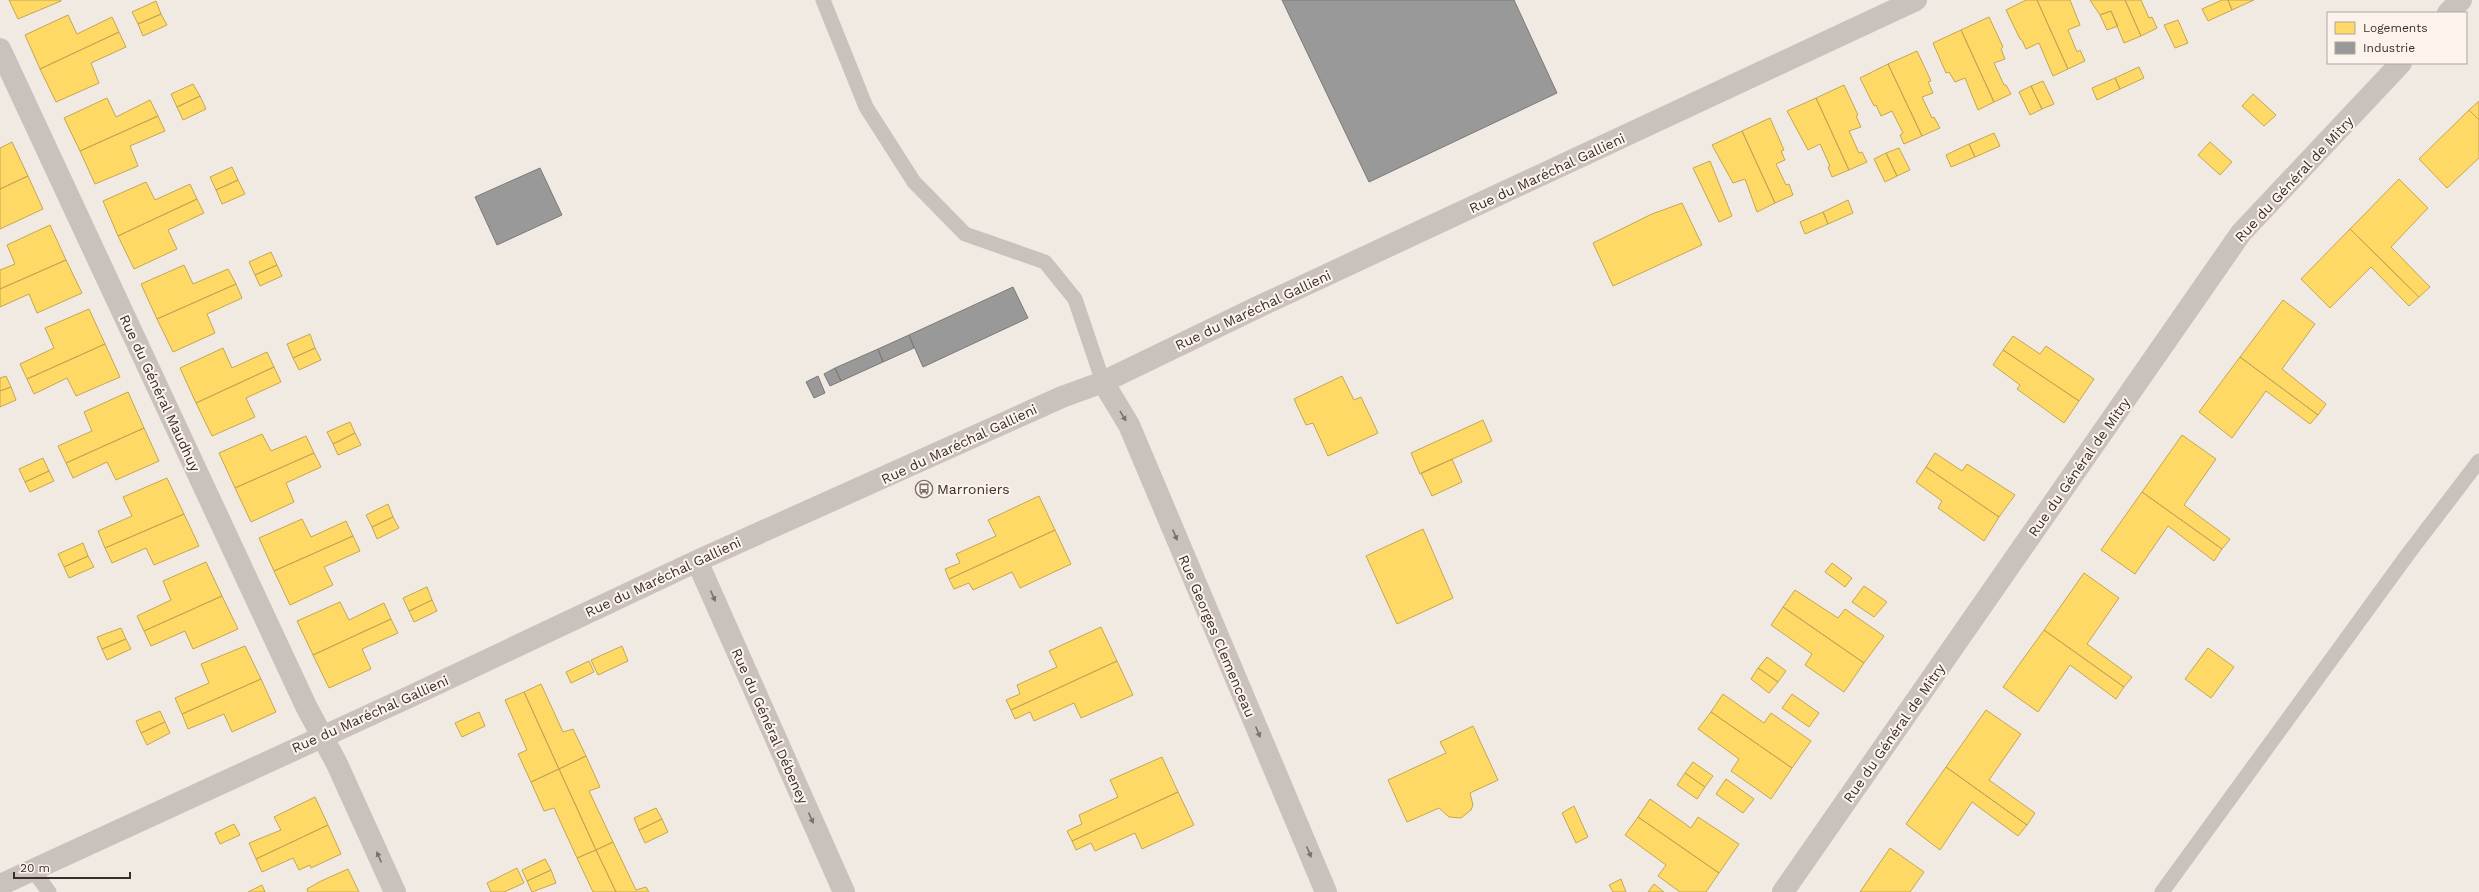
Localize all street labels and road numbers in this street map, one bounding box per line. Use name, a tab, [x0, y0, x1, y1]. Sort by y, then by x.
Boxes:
street label: Rue du Général de Mitry	[2232, 112, 2357, 245]
street label: Rue du Maréchal Gallieni	[1467, 130, 1627, 216]
street label: Rue du Maréchal Gallieni	[1173, 267, 1333, 353]
street label: Rue du Général Maudhuy	[117, 312, 204, 475]
street label: Rue du Général de Mitry	[2025, 394, 2134, 540]
street label: Rue du Maréchal Gallieni	[879, 401, 1039, 487]
street label: Rue du Maréchal Gallieni	[583, 534, 743, 620]
street label: Rue Georges Clemenceau	[1175, 552, 1259, 720]
street label: Rue du Général Débeney	[728, 646, 812, 807]
street label: Rue du Général de Mitry	[1840, 660, 1949, 806]
street label: Rue du Maréchal Gallieni	[289, 672, 451, 756]

